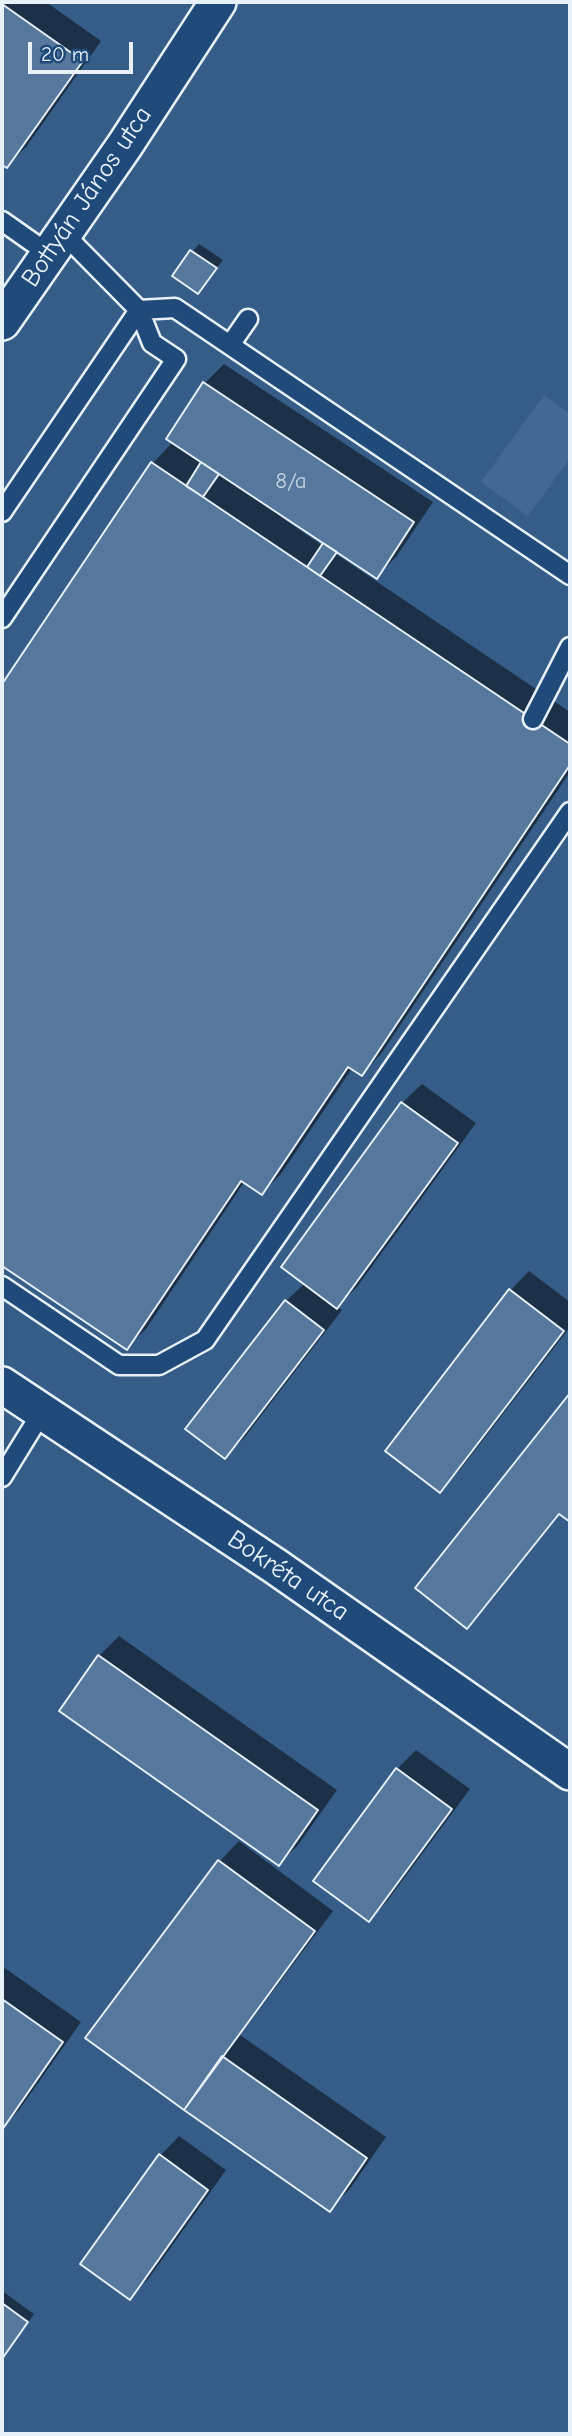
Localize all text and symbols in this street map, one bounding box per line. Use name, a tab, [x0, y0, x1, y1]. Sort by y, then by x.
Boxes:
scale bar	[32, 28, 136, 72]
text: 20 m	[41, 42, 89, 66]
street label: Bottyán János utca	[15, 101, 159, 293]
house number: 8/a	[275, 467, 307, 495]
street label: Bokréta utca	[221, 1524, 355, 1628]

